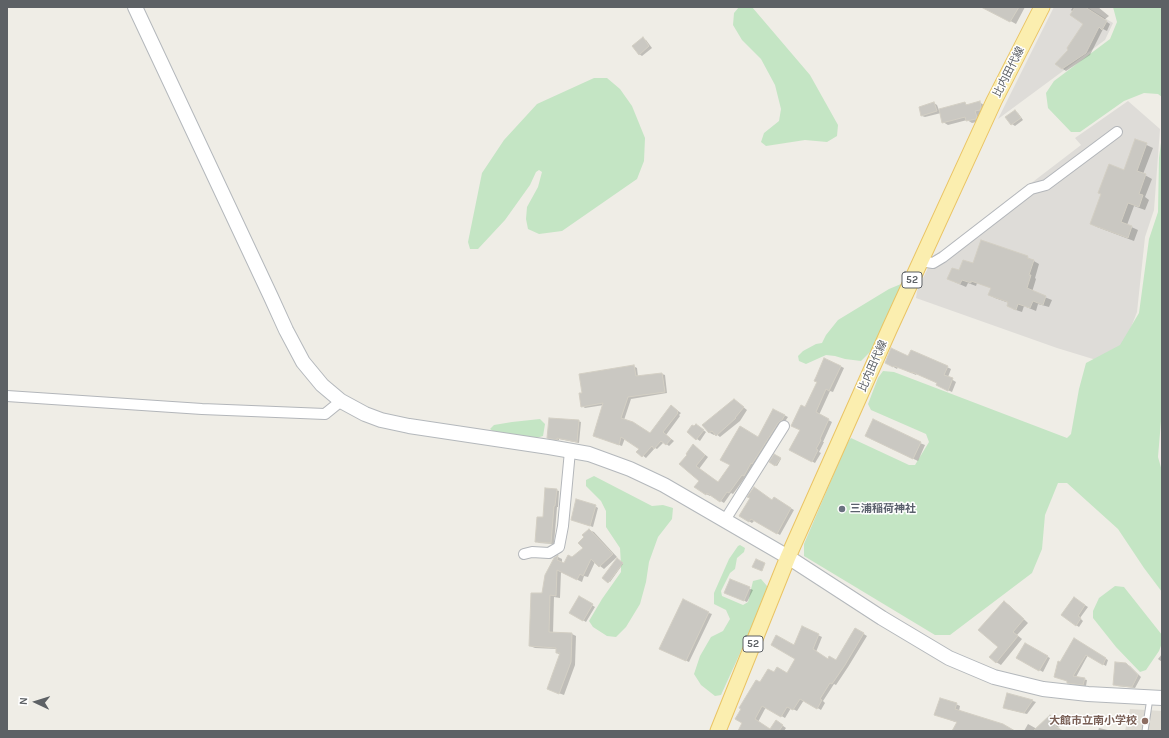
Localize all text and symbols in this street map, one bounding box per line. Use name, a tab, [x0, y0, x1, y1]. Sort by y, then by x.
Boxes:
street label: 比内田代線	[991, 45, 1027, 99]
road number: 52	[902, 272, 922, 288]
street label: 比内田代線	[856, 338, 890, 394]
place label: 三浦稲荷神社	[850, 502, 916, 516]
marker: 三浦稲荷神社	[837, 504, 847, 514]
road number: 52	[743, 636, 763, 652]
north arrow	[16, 682, 56, 722]
text: N	[17, 697, 30, 706]
place label: 大館市立南小学校	[1049, 714, 1137, 728]
marker: 大館市立南小学校	[1140, 716, 1150, 726]

